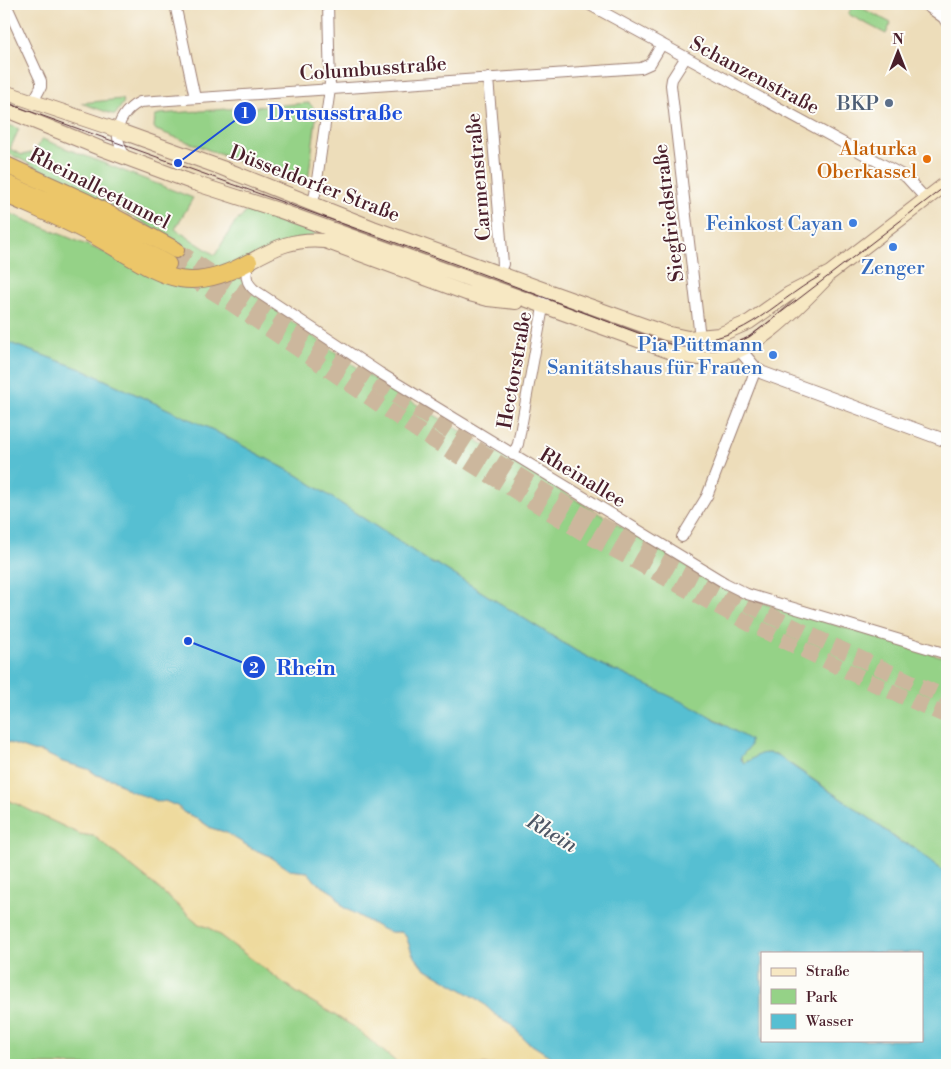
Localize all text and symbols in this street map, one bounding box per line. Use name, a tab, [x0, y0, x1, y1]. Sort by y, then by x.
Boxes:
north arrow	[874, 28, 924, 78]
text: N	[892, 31, 904, 49]
street label: Schanzenstraße	[685, 32, 823, 121]
street label: Columbusstraße	[299, 52, 447, 87]
place label: BKP	[836, 92, 879, 117]
callout: Drususstraße	[232, 95, 413, 131]
marker: BKP	[883, 97, 895, 109]
text: Drususstraße	[267, 101, 403, 127]
text: 1	[241, 104, 249, 123]
street label: Carmenstraße	[461, 112, 498, 242]
place label: Alaturka Oberkassel	[817, 137, 918, 185]
street label: Düsseldorfer Straße	[226, 140, 403, 228]
street label: Siegfriedstraße	[649, 142, 690, 283]
street label: Rheinalleetunnel	[25, 143, 174, 236]
marker: Alaturka Oberkassel	[921, 153, 933, 165]
place label: Feinkost Cayan	[706, 212, 843, 237]
marker: Feinkost Cayan	[847, 217, 859, 229]
marker: Zenger	[887, 241, 899, 253]
place label: Zenger	[861, 256, 925, 281]
street label: Hectorstraße	[493, 310, 538, 431]
place label: Pia Püttmann Sanitätshaus für Frauen	[547, 333, 763, 381]
marker: Pia Püttmann Sanitätshaus für Frauen	[767, 349, 779, 361]
street label: Rheinallee	[534, 443, 630, 514]
callout: Rhein	[241, 649, 346, 685]
text: Rhein	[276, 656, 336, 682]
text: 2	[249, 659, 259, 678]
water label: Rhein	[521, 808, 582, 859]
legend	[761, 952, 924, 1042]
text: Straße	[806, 962, 850, 981]
text: Park	[806, 988, 838, 1007]
text: Wasser	[805, 1012, 854, 1031]

